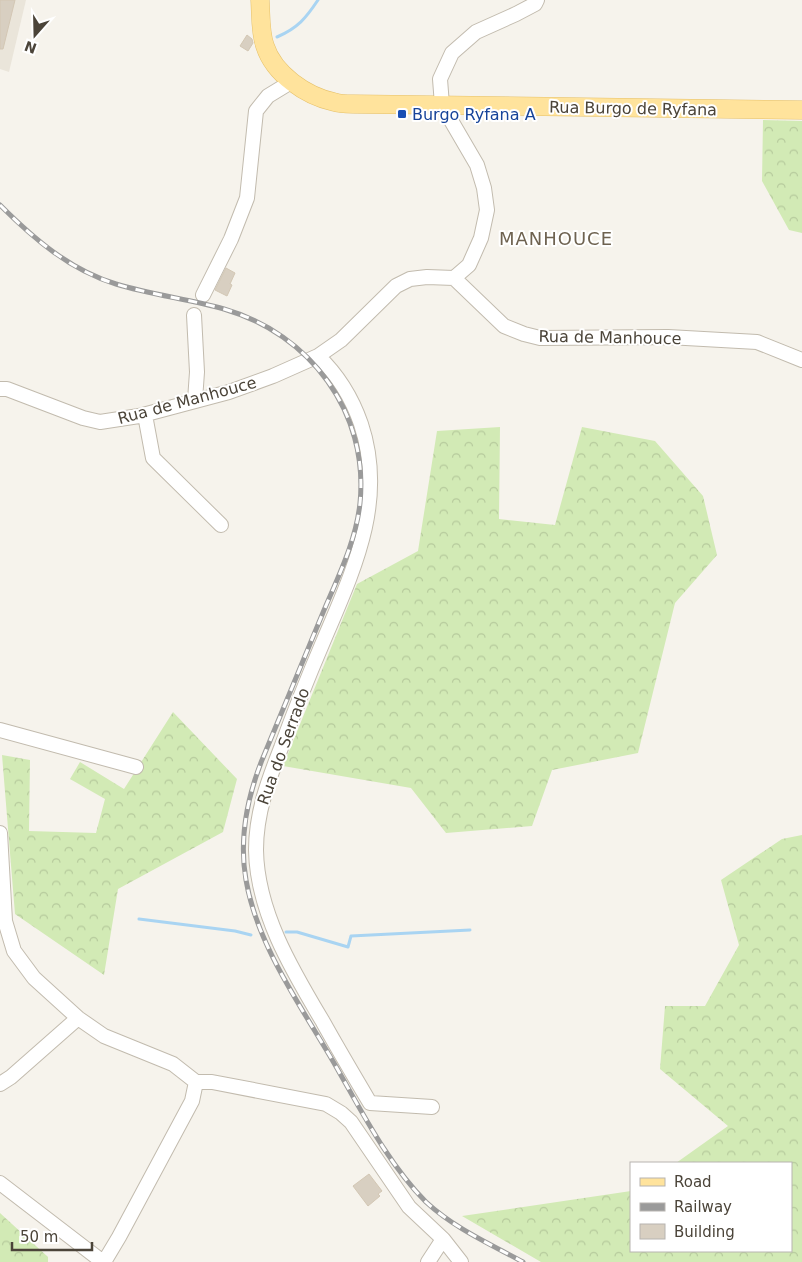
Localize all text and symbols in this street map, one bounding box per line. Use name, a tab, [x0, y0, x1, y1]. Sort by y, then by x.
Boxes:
north arrow	[10, 10, 60, 60]
text: N	[22, 38, 39, 57]
street label: Rua Burgo de Ryfana	[549, 98, 717, 119]
place label: Burgo Ryfana A	[412, 105, 536, 124]
marker: Burgo Ryfana A	[396, 108, 408, 120]
district label: MANHOUCE	[499, 228, 613, 249]
street label: Rua de Manhouce	[538, 327, 682, 348]
street label: Rua de Manhouce	[116, 373, 259, 428]
street label: Rua do Serrado	[253, 685, 313, 807]
legend	[630, 1162, 792, 1252]
text: Road	[674, 1173, 712, 1191]
text: Railway	[674, 1198, 732, 1216]
scale bar	[12, 1220, 92, 1252]
text: Building	[674, 1223, 735, 1241]
text: 50 m	[20, 1228, 58, 1246]

